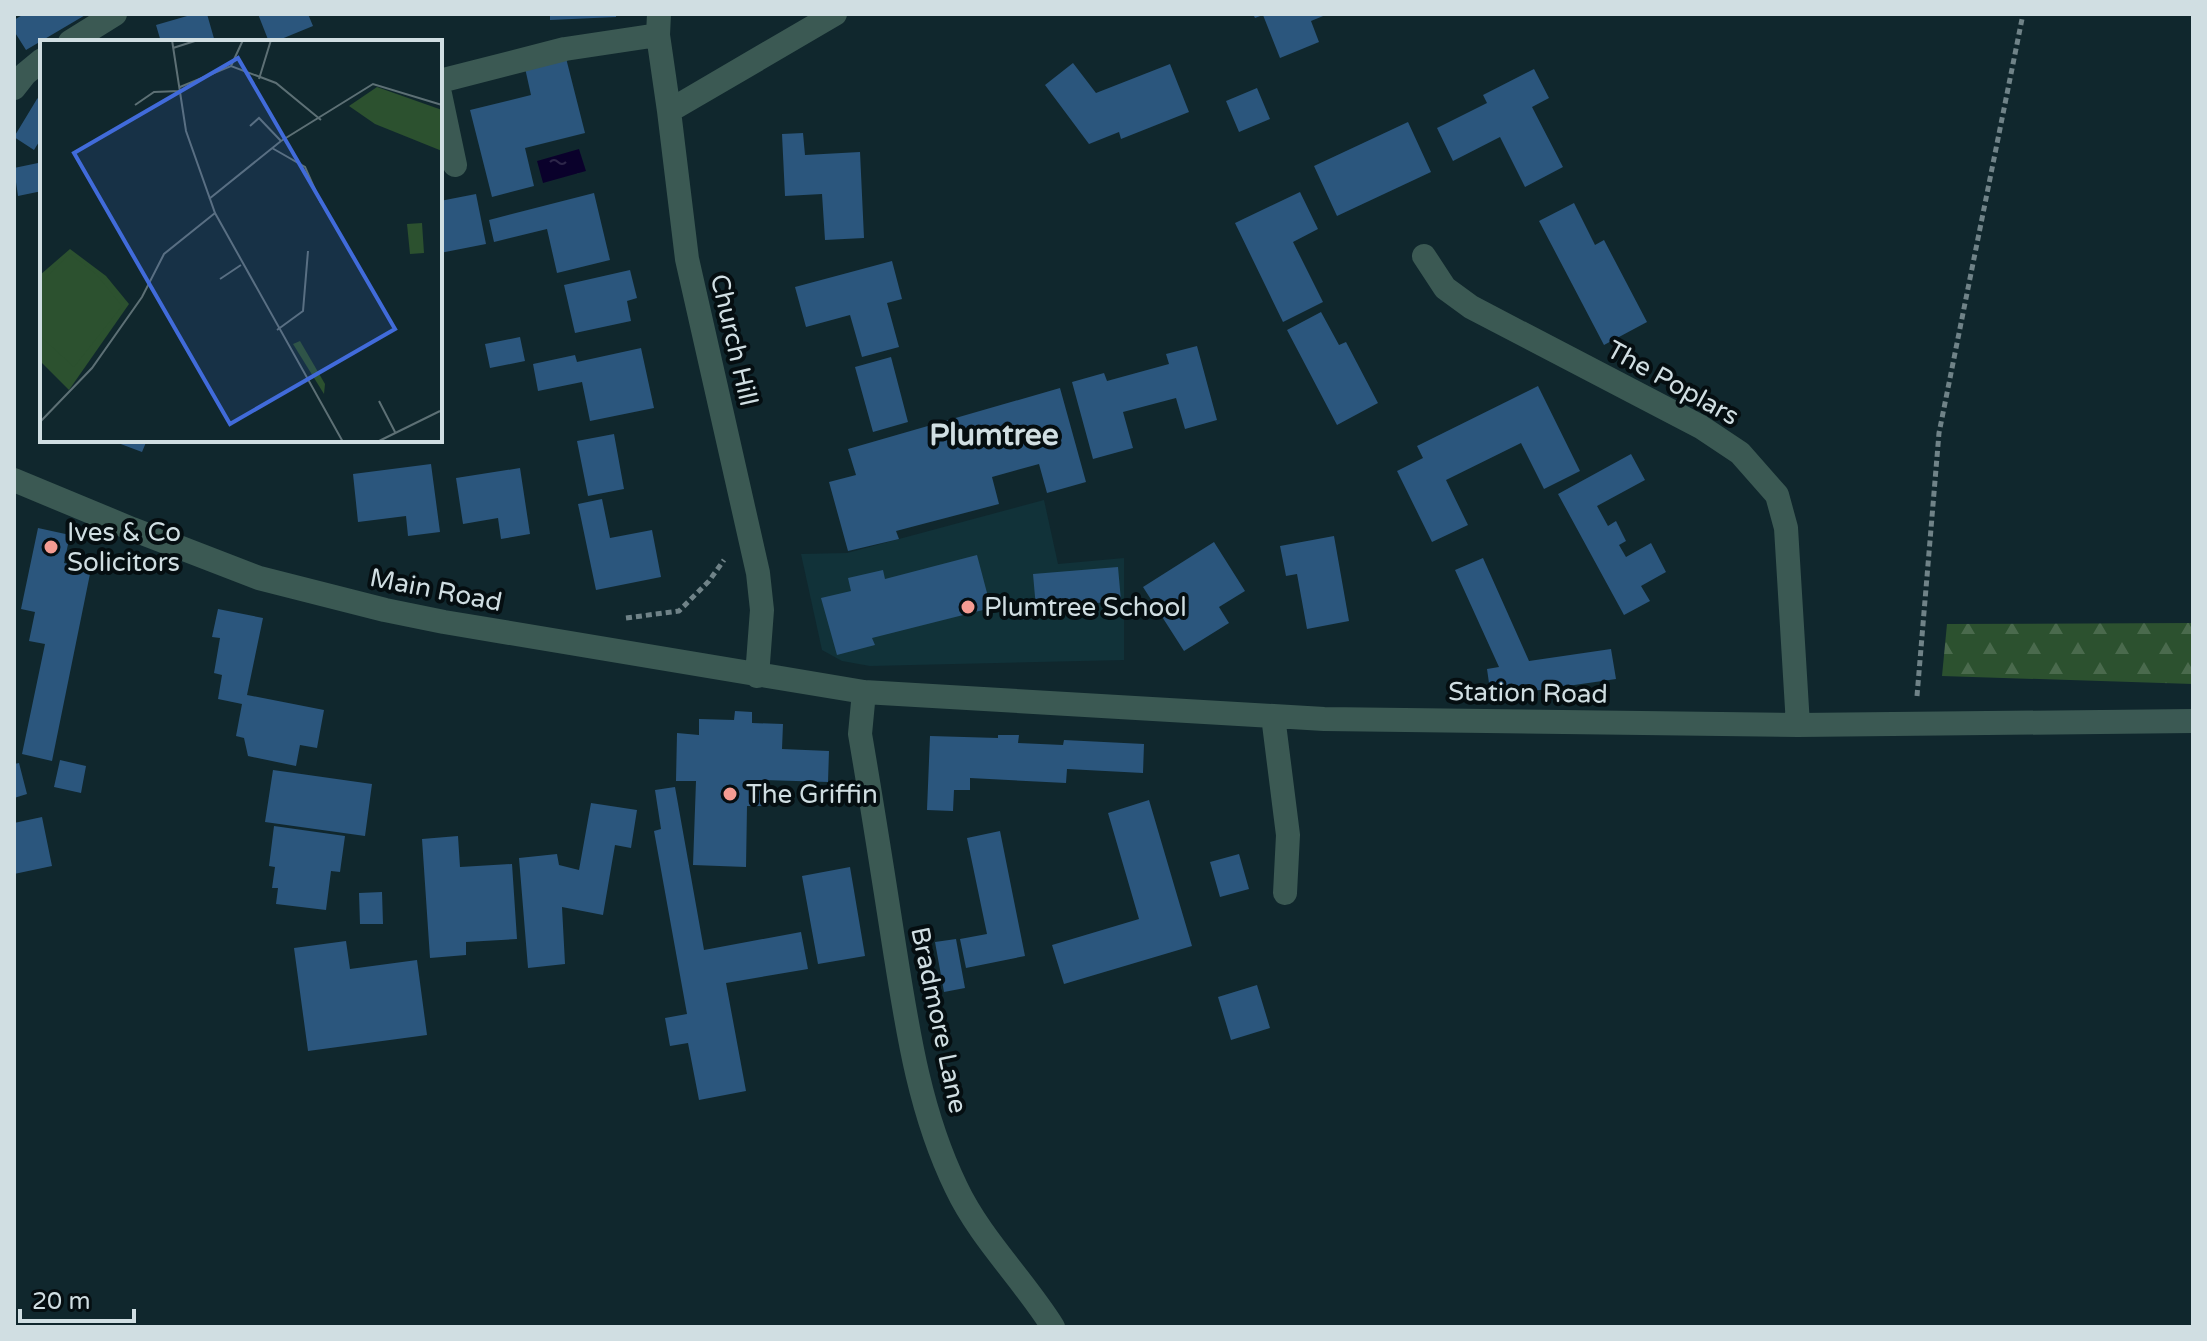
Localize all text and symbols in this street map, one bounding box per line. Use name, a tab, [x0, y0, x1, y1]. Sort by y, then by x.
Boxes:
inset map	[40, 40, 442, 442]
street label: Church Hill	[704, 271, 764, 409]
street label: The Poplars	[1602, 334, 1744, 432]
district label: Plumtree	[929, 417, 1059, 454]
place label: Ives & Co Solicitors	[67, 517, 181, 578]
marker: Ives & Co Solicitors	[42, 538, 60, 556]
street label: Main Road	[367, 562, 505, 618]
place label: Plumtree School	[984, 592, 1187, 623]
marker: Plumtree School	[959, 598, 977, 616]
street label: Station Road	[1448, 676, 1608, 710]
place label: The Griffin	[746, 779, 878, 810]
marker: The Griffin	[721, 785, 739, 803]
street label: Bradmore Lane	[904, 924, 974, 1116]
scale bar	[20, 1273, 134, 1323]
text: 20 m	[32, 1287, 90, 1316]

